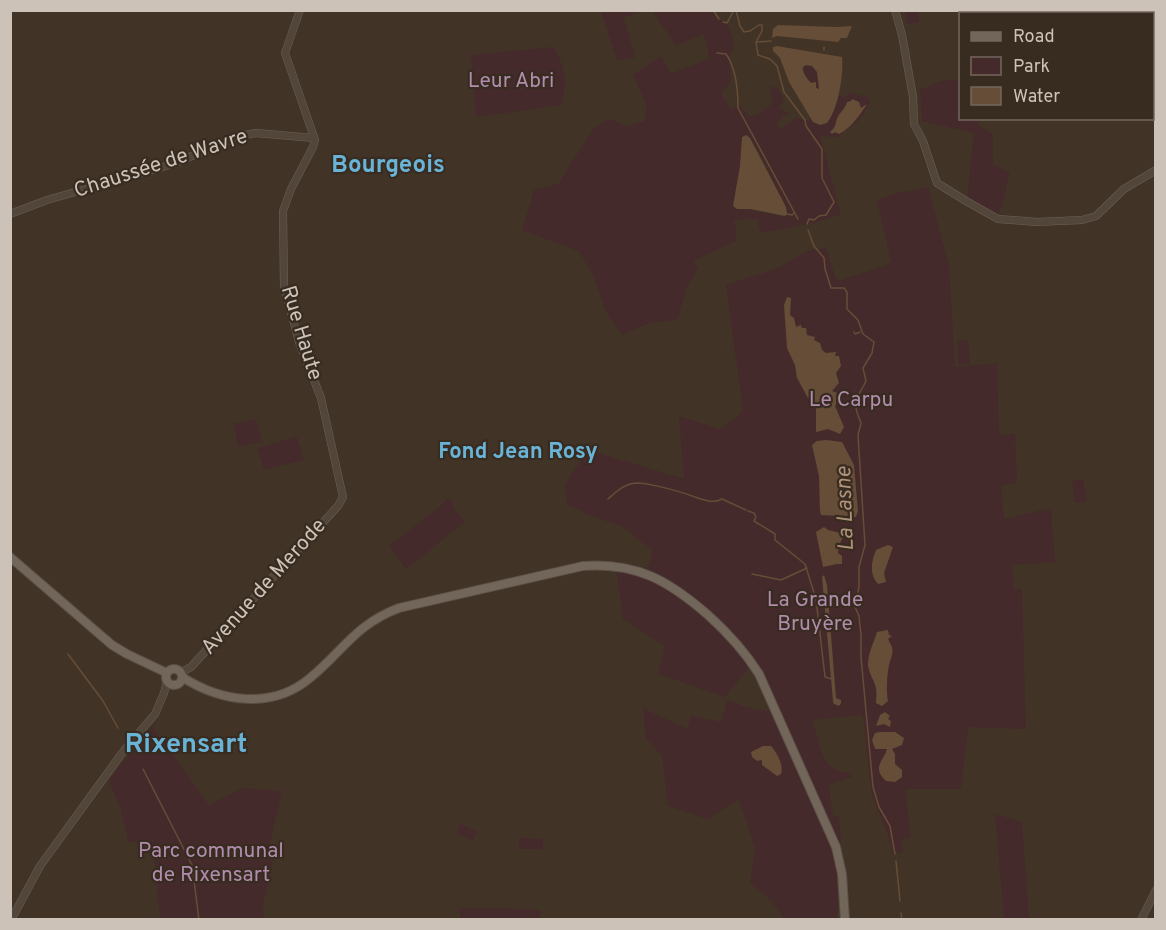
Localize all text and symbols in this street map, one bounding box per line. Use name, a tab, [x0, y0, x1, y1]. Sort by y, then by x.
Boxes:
legend	[959, 12, 1154, 120]
text: Road	[1013, 26, 1055, 49]
text: Park	[1013, 56, 1050, 79]
park label: Leur Abri	[468, 68, 554, 95]
text: Water	[1013, 86, 1060, 109]
street label: Chaussée de Wavre	[71, 123, 251, 205]
district label: Bourgeois	[331, 151, 445, 181]
street label: Rue Haute	[274, 282, 328, 384]
park label: Le Carpu	[809, 387, 893, 414]
district label: Fond Jean Rosy	[438, 439, 598, 466]
water label: La Lasne	[831, 466, 861, 552]
street label: Avenue de Merode	[196, 513, 332, 661]
park label: La Grande Bruyère	[767, 587, 863, 638]
district label: Rixensart	[125, 728, 247, 762]
park label: Parc communal de Rixensart	[138, 838, 284, 889]

